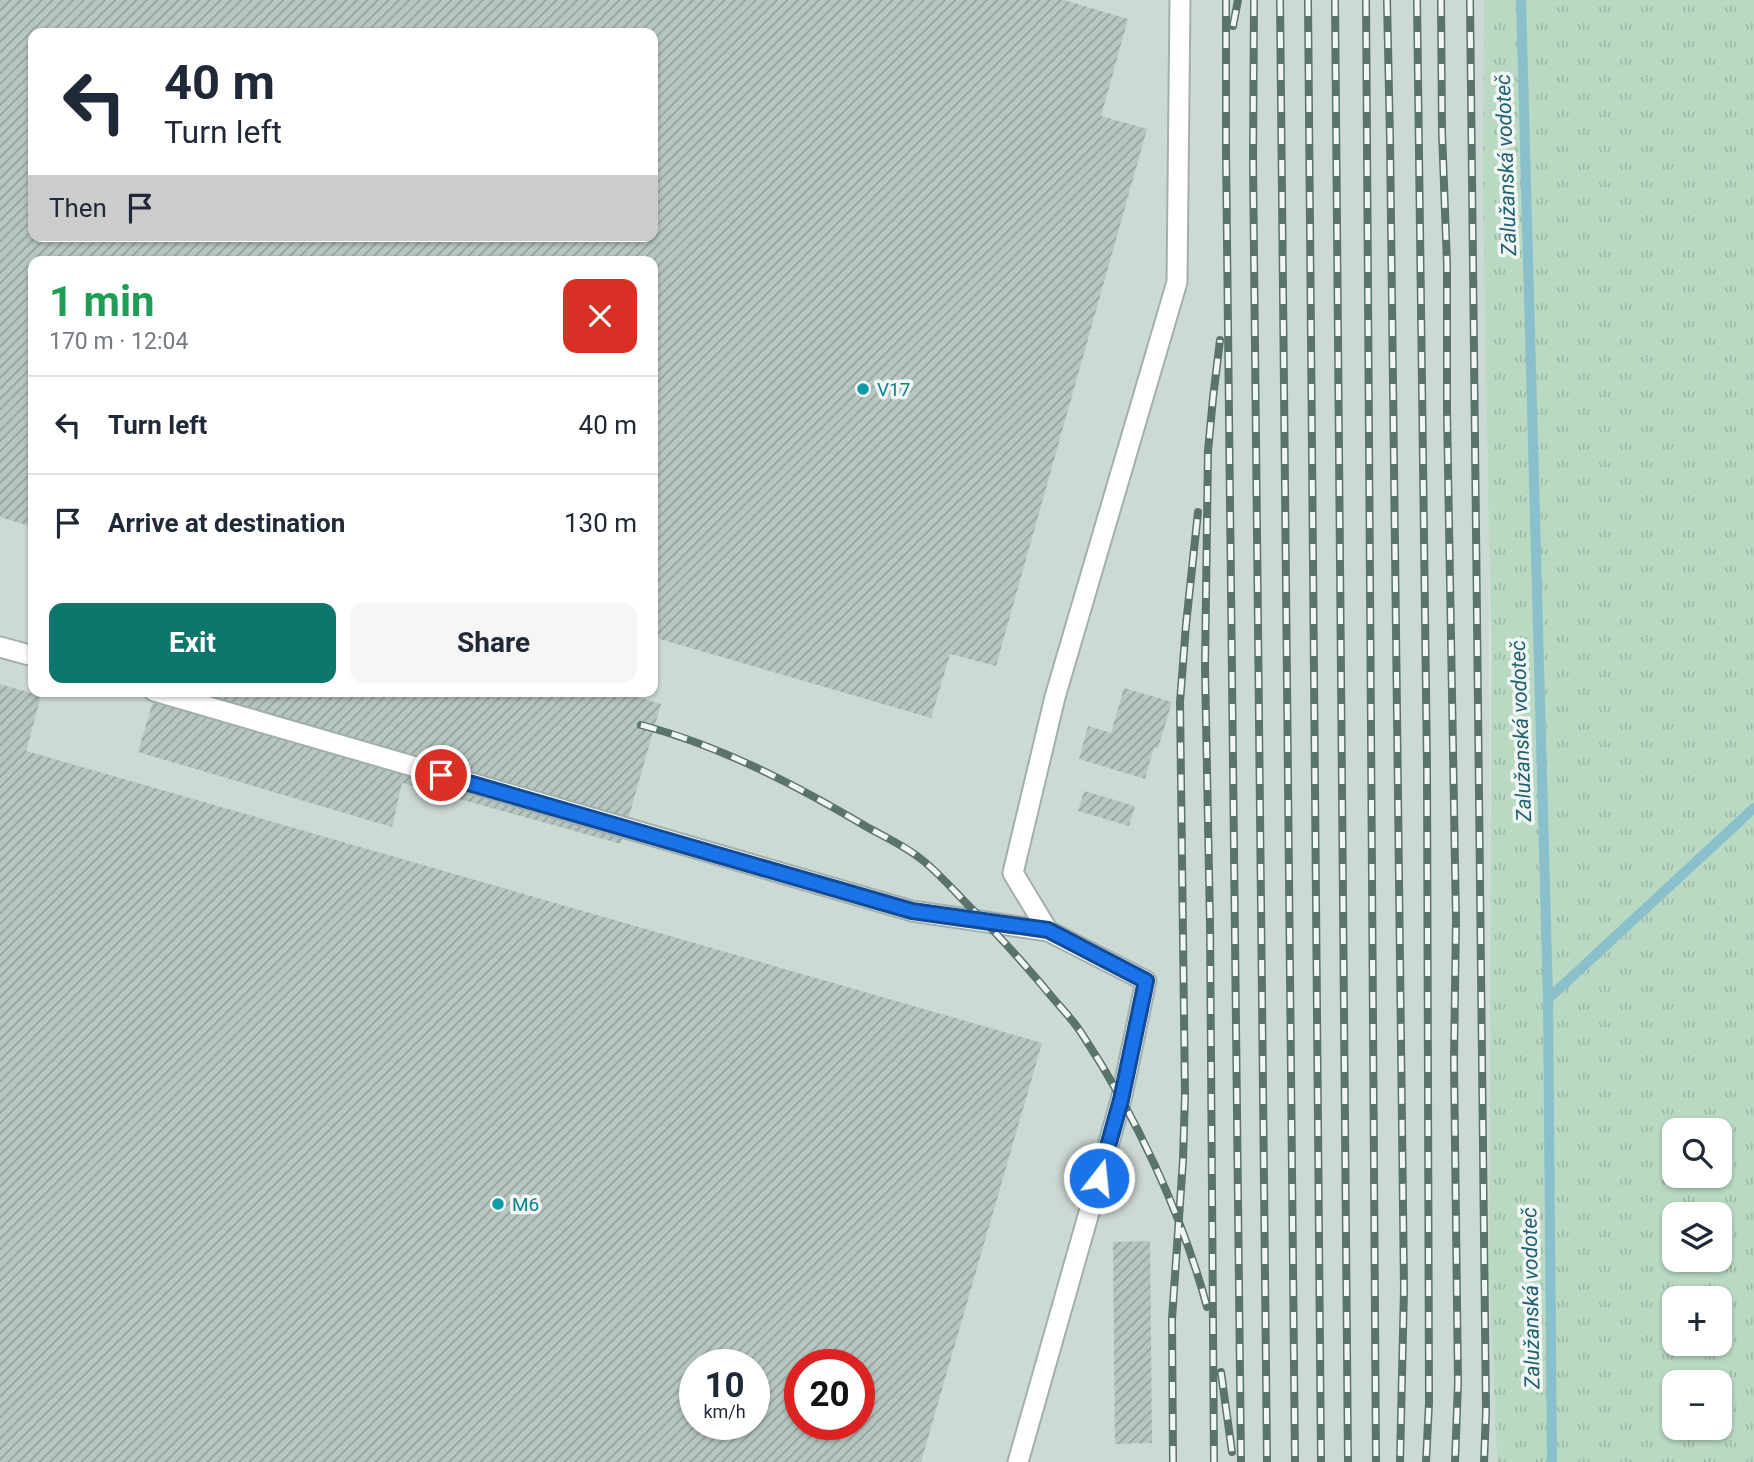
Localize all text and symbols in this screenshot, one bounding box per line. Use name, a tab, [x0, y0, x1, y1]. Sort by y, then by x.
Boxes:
text: 40 m	[164, 54, 275, 111]
icon: left	[49, 56, 140, 147]
water label: Zalužanská vodoteč	[1491, 74, 1521, 257]
text: Turn left	[164, 113, 282, 151]
icon: arrive	[121, 189, 159, 227]
text: Then	[49, 193, 107, 223]
text: 1 min	[49, 277, 155, 326]
button: close	[563, 279, 637, 353]
text: 170 m · 12:04	[49, 328, 188, 355]
place label: V17	[877, 378, 910, 401]
marker: V17	[855, 381, 871, 397]
icon: left	[49, 406, 87, 444]
text: Turn left	[108, 410, 207, 440]
text: 40 m	[579, 410, 637, 440]
icon: arrive	[49, 504, 87, 542]
text: Arrive at destination	[108, 508, 345, 538]
text: 130 m	[564, 508, 637, 538]
button: Exit	[49, 603, 336, 683]
button: Share	[350, 603, 637, 683]
water label: Zalužanská vodoteč	[1506, 640, 1536, 823]
pin	[411, 745, 471, 805]
icon: arrive	[422, 756, 460, 794]
map controls	[1662, 1118, 1732, 1440]
button: search	[1662, 1118, 1732, 1188]
position arrow	[1062, 1141, 1136, 1215]
place label: M6	[512, 1193, 539, 1216]
marker: M6	[490, 1196, 506, 1212]
button: layers	[1662, 1202, 1732, 1272]
water label: Zalužanská vodoteč	[1517, 1207, 1545, 1390]
button: +	[1662, 1286, 1732, 1356]
speed limit sign: 20	[784, 1349, 875, 1440]
text: 10	[704, 1365, 745, 1406]
button: −	[1662, 1370, 1732, 1440]
text: km/h	[703, 1401, 746, 1422]

